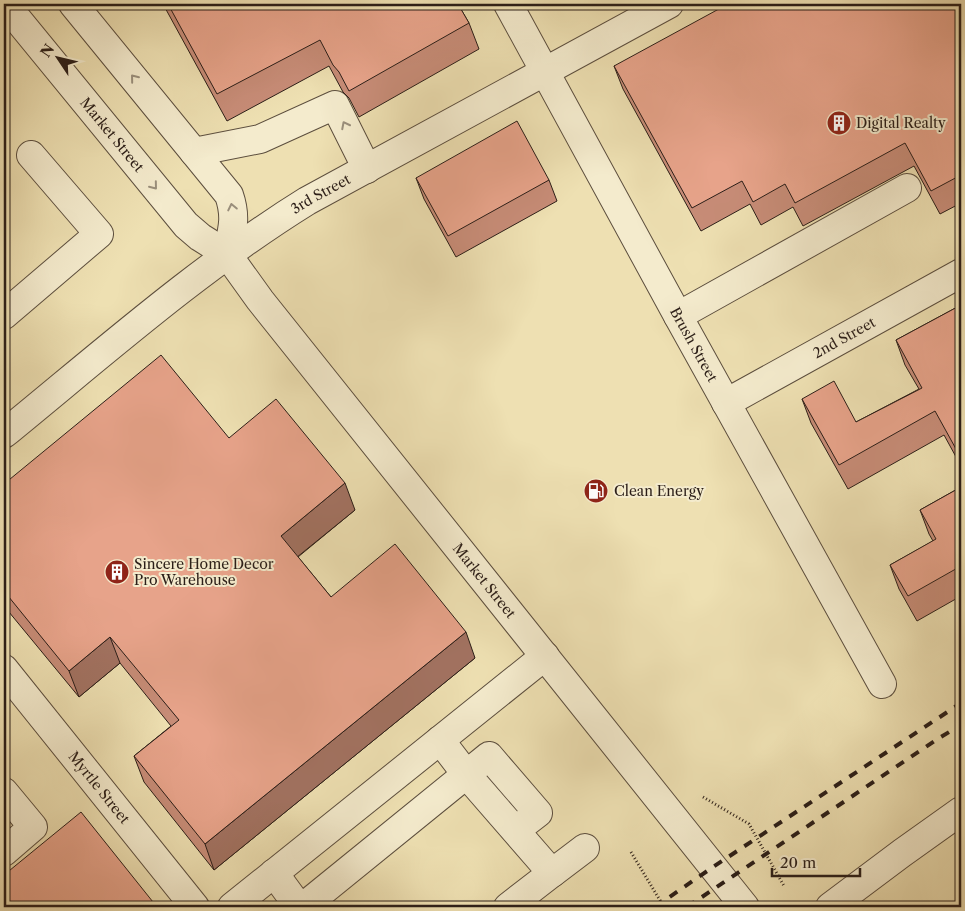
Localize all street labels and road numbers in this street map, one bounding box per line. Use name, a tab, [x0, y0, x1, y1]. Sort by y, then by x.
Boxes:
street label: Market Street	[76, 94, 148, 176]
street label: 3rd Street	[288, 170, 354, 218]
street label: Brush Street	[666, 304, 722, 385]
street label: 2nd Street	[810, 313, 879, 362]
street label: Market Street	[449, 540, 520, 622]
street label: Myrtle Street	[65, 748, 134, 828]

